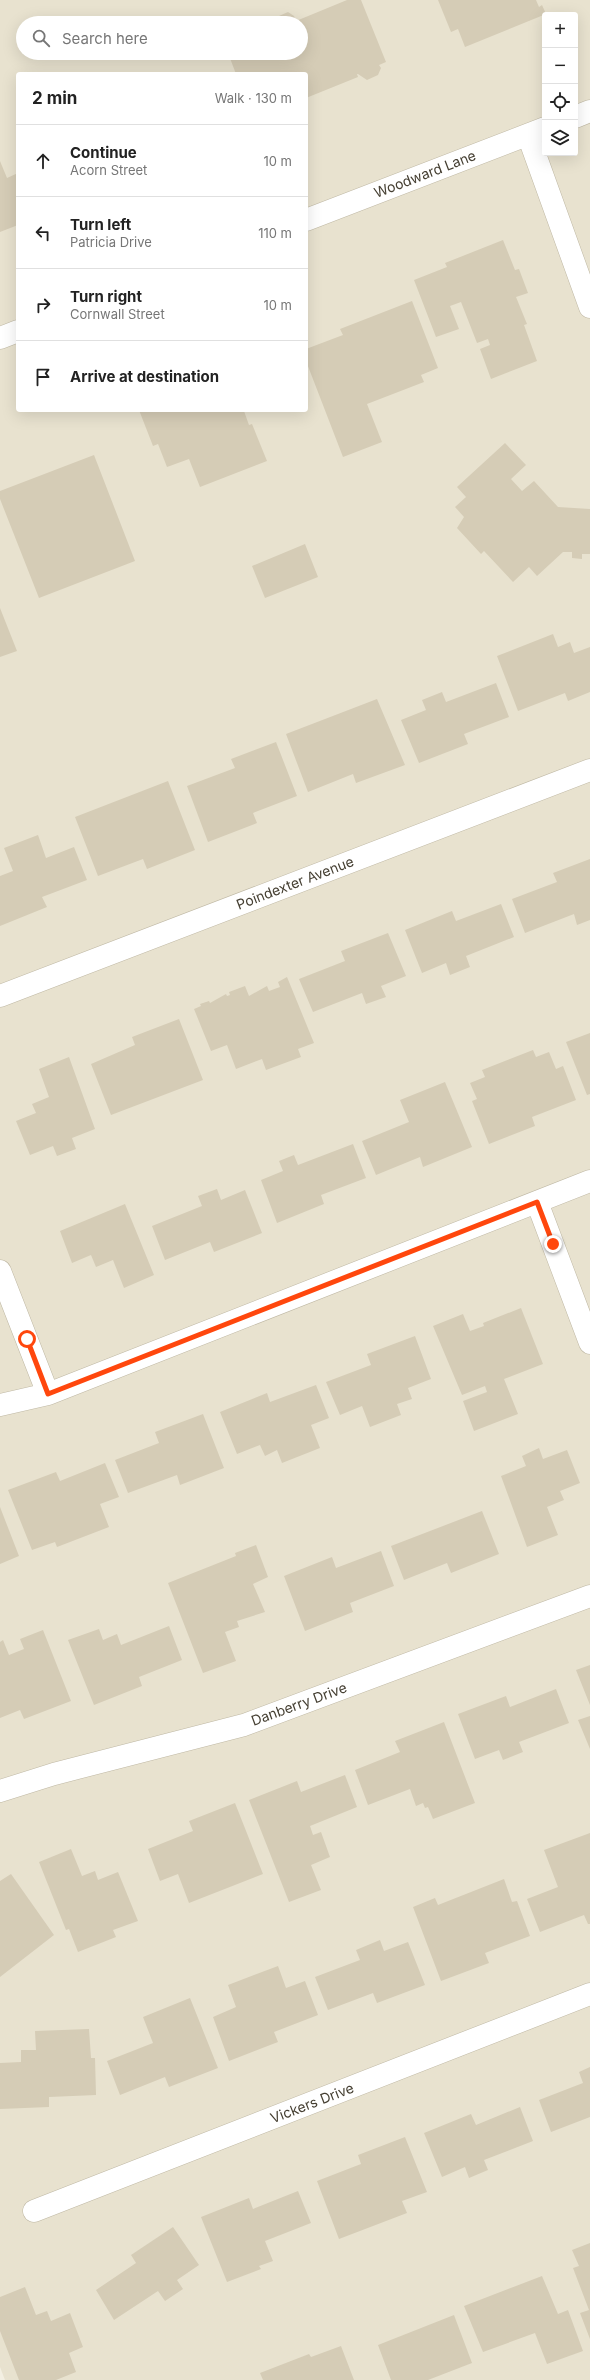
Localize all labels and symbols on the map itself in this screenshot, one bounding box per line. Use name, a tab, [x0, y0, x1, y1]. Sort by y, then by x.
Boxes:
street label: Woodward Lane	[372, 146, 478, 201]
street label: Poindexter Avenue	[234, 852, 356, 913]
route end	[544, 1235, 562, 1253]
route start	[18, 1330, 36, 1348]
street label: Danberry Drive	[249, 1678, 349, 1729]
street label: Vickers Drive	[268, 2079, 356, 2126]

